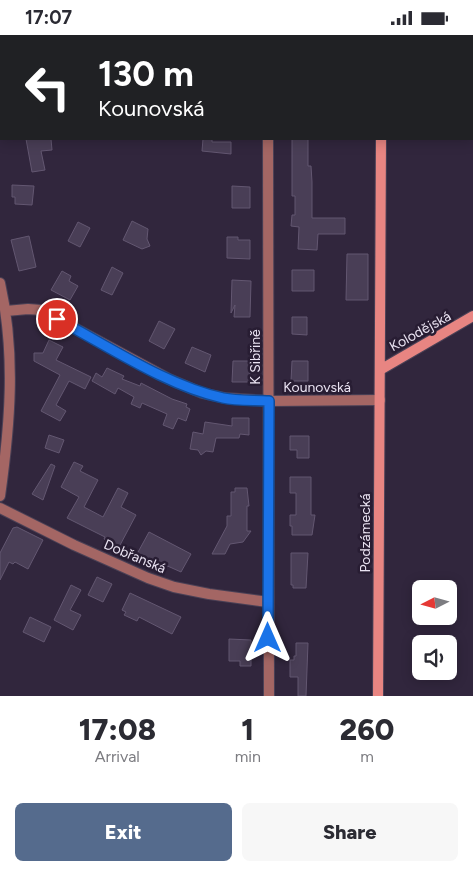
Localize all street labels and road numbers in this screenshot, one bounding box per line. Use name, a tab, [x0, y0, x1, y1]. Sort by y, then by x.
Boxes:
street label: Kolodějská	[387, 308, 454, 355]
street label: K Sibřině	[247, 329, 264, 385]
street label: Kounovská	[283, 379, 351, 396]
street label: Podzámecká	[357, 493, 374, 573]
street label: Dobřanská	[101, 536, 168, 577]

